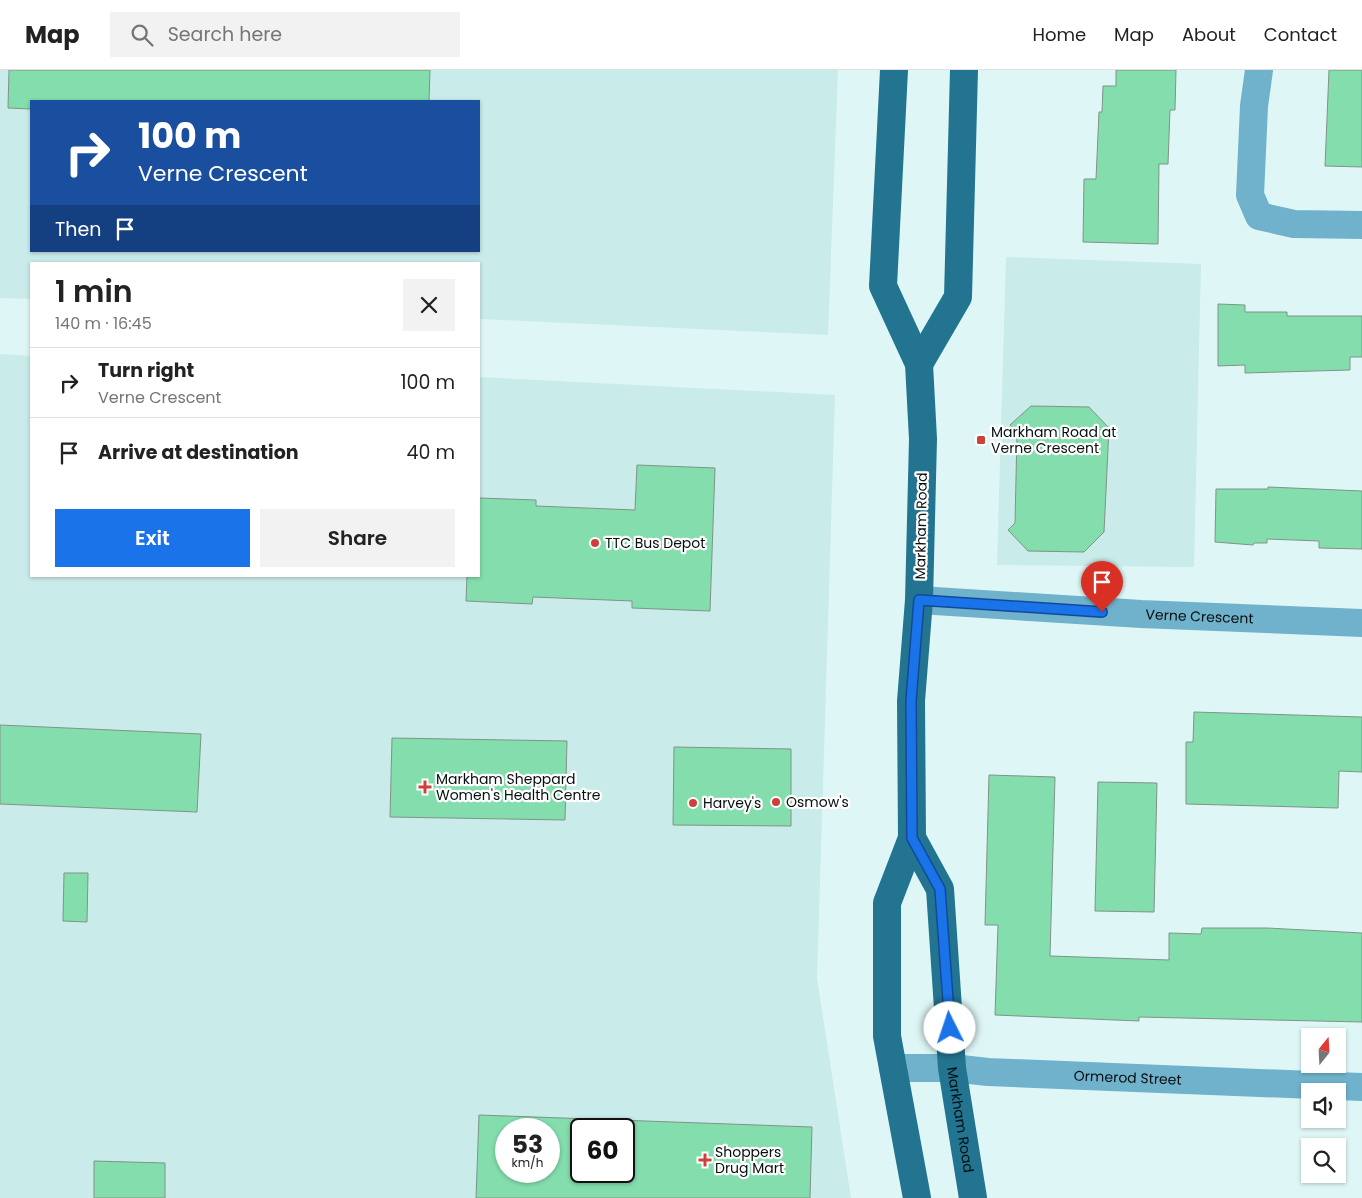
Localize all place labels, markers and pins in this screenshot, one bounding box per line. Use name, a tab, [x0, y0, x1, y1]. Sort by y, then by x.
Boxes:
place label: Markham Road at Verne Crescent	[991, 422, 1116, 458]
marker: Markham Road at Verne Crescent	[975, 434, 987, 446]
place label: TTC Bus Depot	[605, 533, 705, 553]
marker: TTC Bus Depot	[589, 537, 601, 549]
pin	[1081, 561, 1123, 612]
place label: Markham Sheppard Women's Health Centre	[436, 769, 601, 805]
marker: Markham Sheppard Women's Health Centre	[418, 780, 432, 794]
place label: Osmow's	[786, 792, 849, 812]
place label: Harvey's	[703, 793, 761, 813]
marker: Osmow's	[770, 796, 782, 808]
marker: Harvey's	[687, 797, 699, 809]
place label: Shoppers Drug Mart	[715, 1142, 784, 1178]
marker: Shoppers Drug Mart	[699, 1154, 711, 1166]

